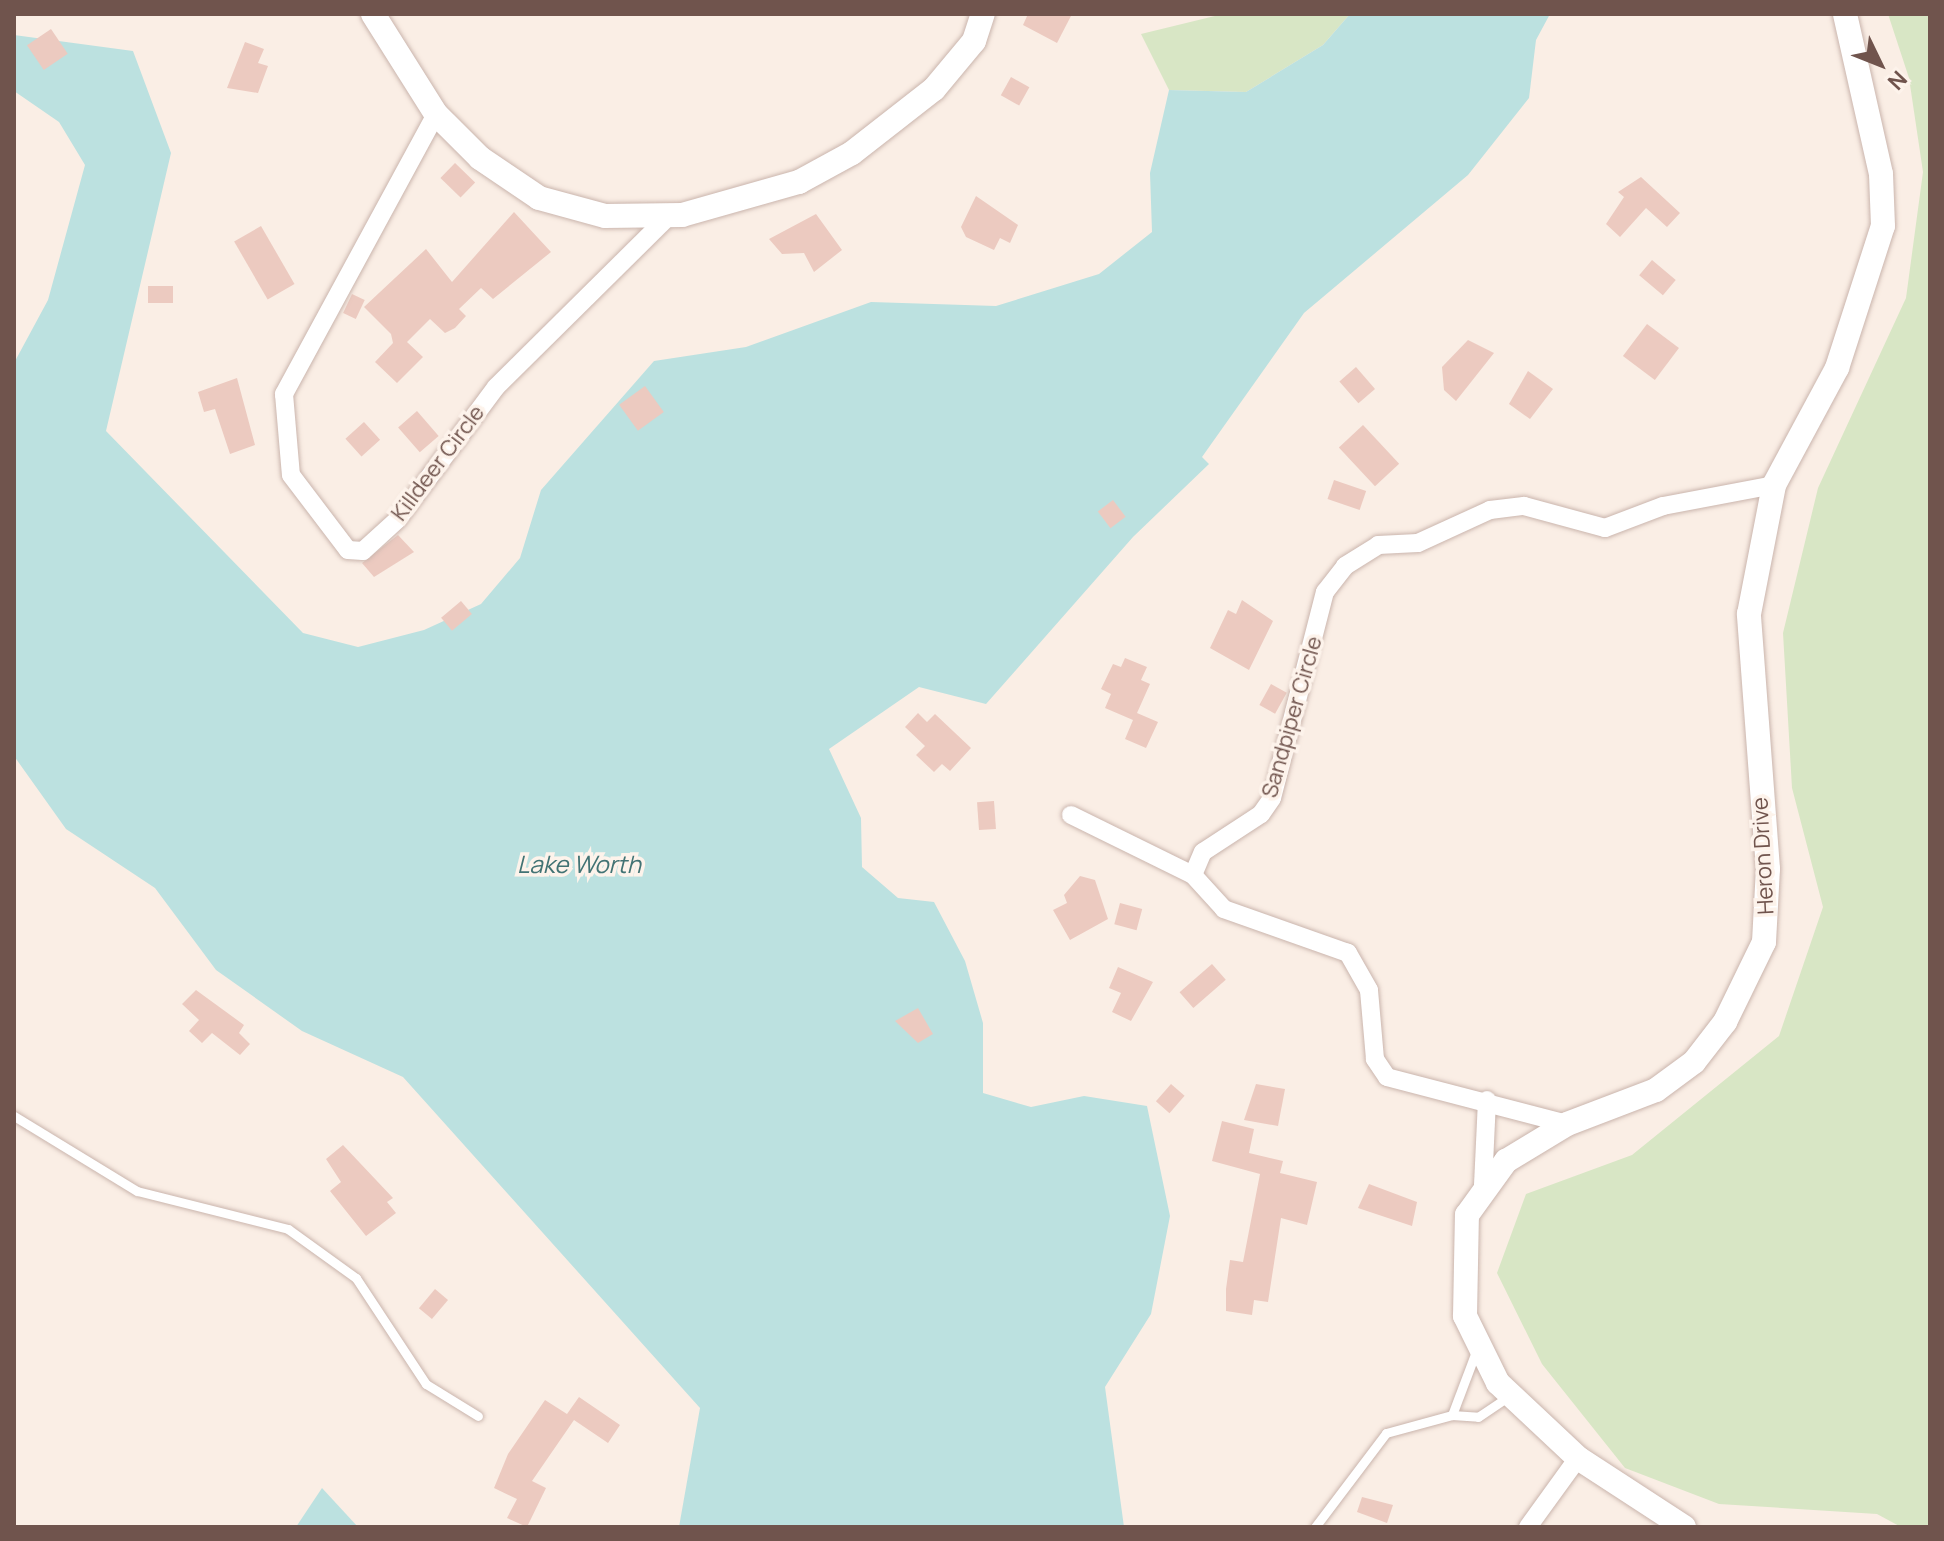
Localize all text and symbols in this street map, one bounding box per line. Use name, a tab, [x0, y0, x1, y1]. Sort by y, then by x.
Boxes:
north arrow	[1840, 24, 1920, 104]
text: N	[1881, 64, 1914, 96]
street label: Killdeer Circle	[386, 400, 490, 526]
street label: Sandpiper Circle	[1256, 633, 1328, 801]
street label: Heron Drive	[1747, 797, 1779, 915]
water label: Lake Worth	[517, 850, 641, 878]

